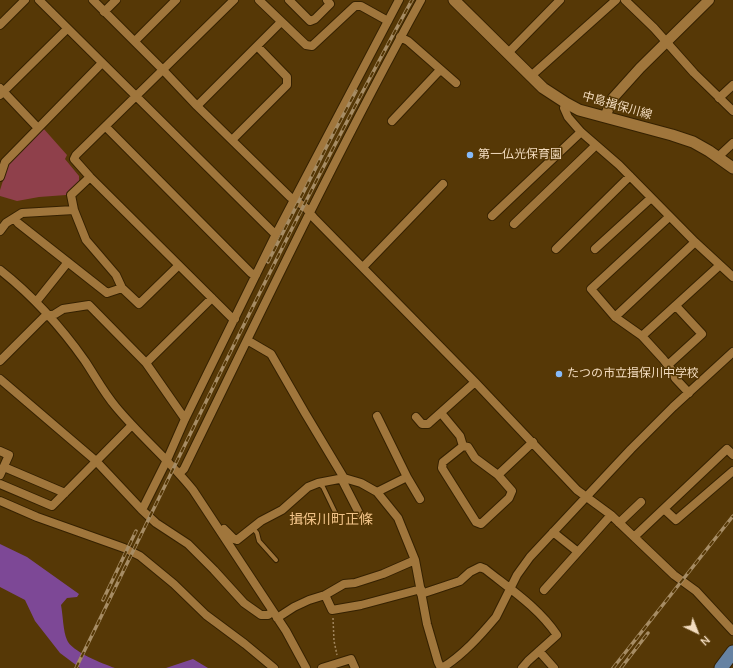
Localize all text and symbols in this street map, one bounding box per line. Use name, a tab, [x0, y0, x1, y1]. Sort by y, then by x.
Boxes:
street label: 中島揖保川線	[580, 89, 654, 123]
place label: 第一仏光保育園	[478, 148, 562, 162]
marker: 第一仏光保育園	[465, 150, 475, 160]
place label: たつの市立揖保川中学校	[567, 367, 699, 381]
marker: たつの市立揖保川中学校	[554, 369, 564, 379]
district label: 揖保川町正條	[289, 512, 373, 528]
north arrow	[677, 612, 717, 652]
text: N	[698, 633, 714, 649]

